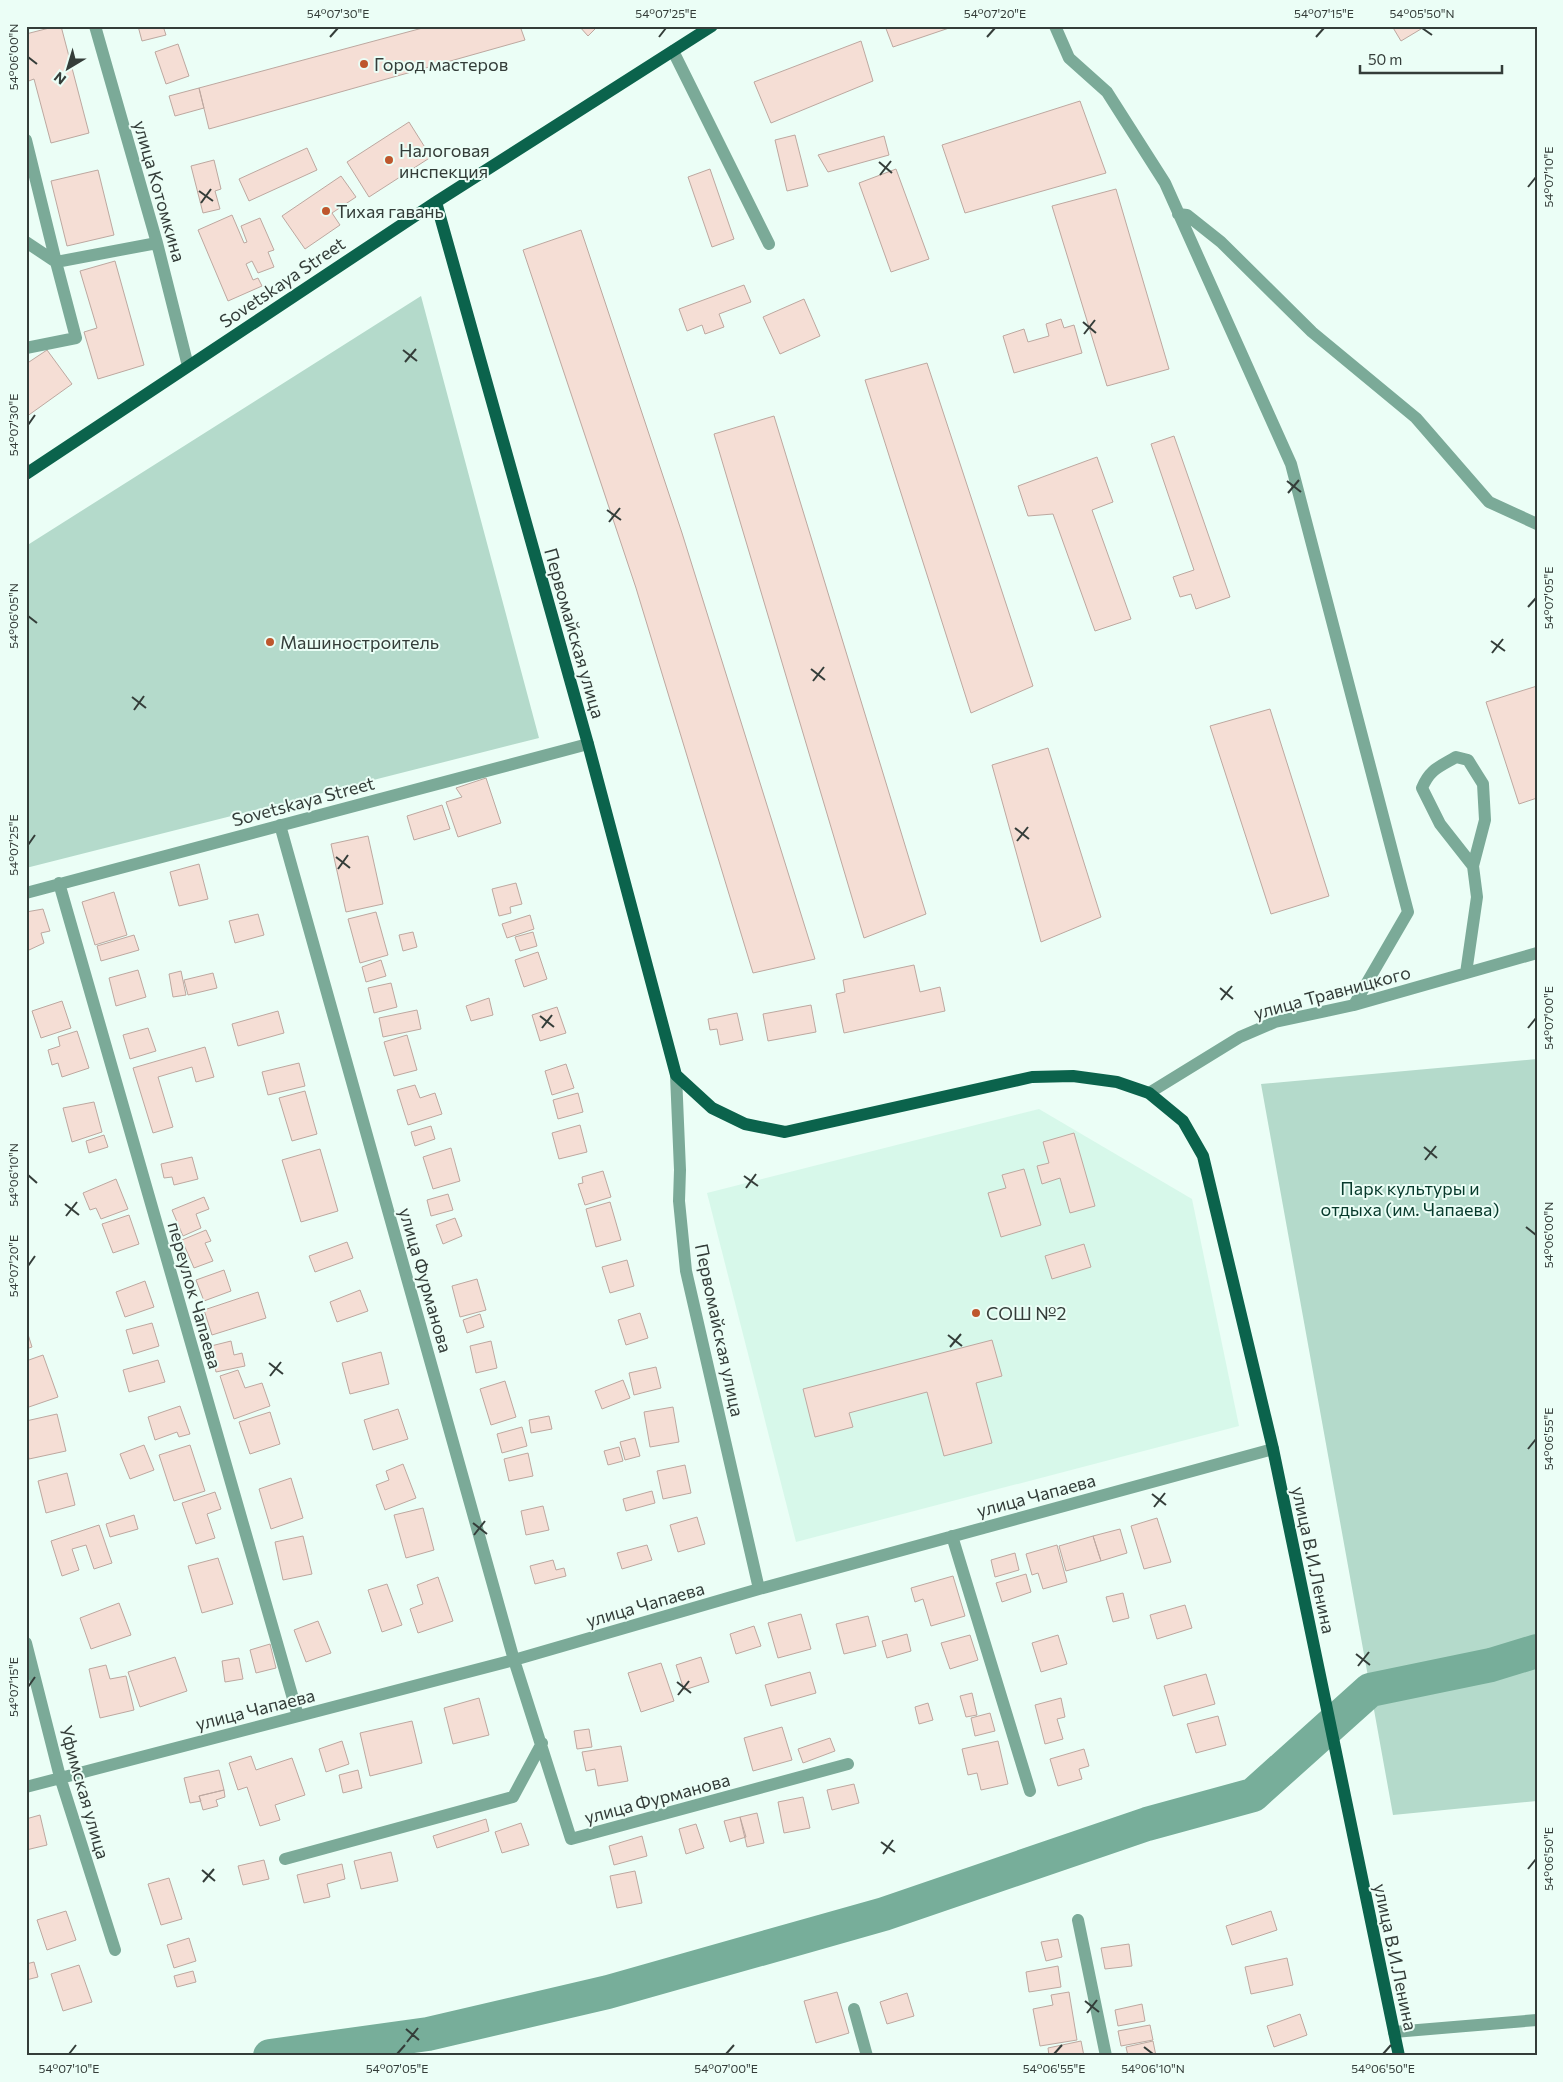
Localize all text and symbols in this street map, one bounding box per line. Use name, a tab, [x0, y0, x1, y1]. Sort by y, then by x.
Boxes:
text: 54°07'30"E	[307, 6, 369, 20]
text: 54°07'25"E	[635, 6, 697, 20]
text: 54°07'20"E	[964, 6, 1026, 20]
text: 54°07'15"E	[1294, 6, 1354, 20]
text: 54°05'50"N	[1389, 6, 1455, 20]
text: 54°06'00"N	[6, 24, 20, 90]
north arrow	[42, 42, 92, 92]
scale bar	[1360, 42, 1503, 74]
text: 50 m	[1368, 50, 1402, 68]
place label: Город мастеров	[374, 53, 508, 75]
marker: Город мастеров	[358, 58, 370, 70]
text: N	[50, 69, 69, 89]
street label: улица Котомкина	[129, 118, 191, 264]
place label: Налоговая инспекция	[399, 139, 490, 182]
text: 54°07'10"E	[1541, 147, 1555, 207]
marker: Налоговая инспекция	[383, 154, 395, 166]
place label: Тихая гавань	[336, 200, 444, 222]
marker: Тихая гавань	[320, 205, 332, 217]
street label: Sovetskaya Street	[215, 232, 349, 332]
text: 54°07'30"E	[6, 394, 20, 456]
street label: Первомайская улица	[540, 545, 610, 721]
text: 54°07'05"E	[1541, 567, 1555, 629]
text: 54°06'05"N	[6, 583, 20, 649]
place label: Машиностроитель	[280, 631, 439, 653]
marker: Машиностроитель	[264, 636, 276, 648]
street label: Sovetskaya Street	[229, 771, 377, 831]
text: 54°07'25"E	[6, 814, 20, 876]
street label: улица Травницкого	[1251, 960, 1413, 1024]
text: 54°07'00"E	[1541, 986, 1555, 1050]
text: 54°06'10"N	[6, 1143, 20, 1207]
park label: Парк культуры и отдыха (им. Чапаева)	[1321, 1177, 1499, 1220]
text: 54°06'00"N	[1541, 1202, 1555, 1268]
street label: улица Фурманова	[395, 1205, 457, 1355]
street label: переулок Чапаева	[163, 1219, 227, 1371]
text: 54°07'20"E	[6, 1235, 20, 1297]
street label: Первомайская улица	[691, 1242, 749, 1418]
place label: СОШ №2	[986, 1302, 1066, 1324]
marker: СОШ №2	[970, 1307, 982, 1319]
text: 54°06'55"E	[1541, 1408, 1555, 1470]
street label: улица Чапаева	[974, 1469, 1098, 1521]
street label: улица В.И.Ленина	[1288, 1485, 1340, 1635]
street label: улица Чапаева	[583, 1577, 707, 1631]
text: 54°07'15"E	[6, 1657, 20, 1717]
street label: улица Чапаева	[193, 1684, 317, 1734]
street label: Уфимская улица	[55, 1723, 115, 1861]
street label: улица Фурманова	[582, 1768, 732, 1828]
text: 54°06'50"E	[1541, 1827, 1555, 1891]
street label: улица В.И.Ленина	[1370, 1882, 1422, 2032]
text: 54°07'10"E	[39, 2061, 99, 2075]
text: 54°07'05"E	[366, 2061, 428, 2075]
text: 54°07'00"E	[694, 2061, 758, 2075]
text: 54°06'55"E	[1023, 2061, 1085, 2075]
text: 54°06'10"N	[1121, 2061, 1185, 2075]
text: 54°06'50"E	[1351, 2061, 1415, 2075]

